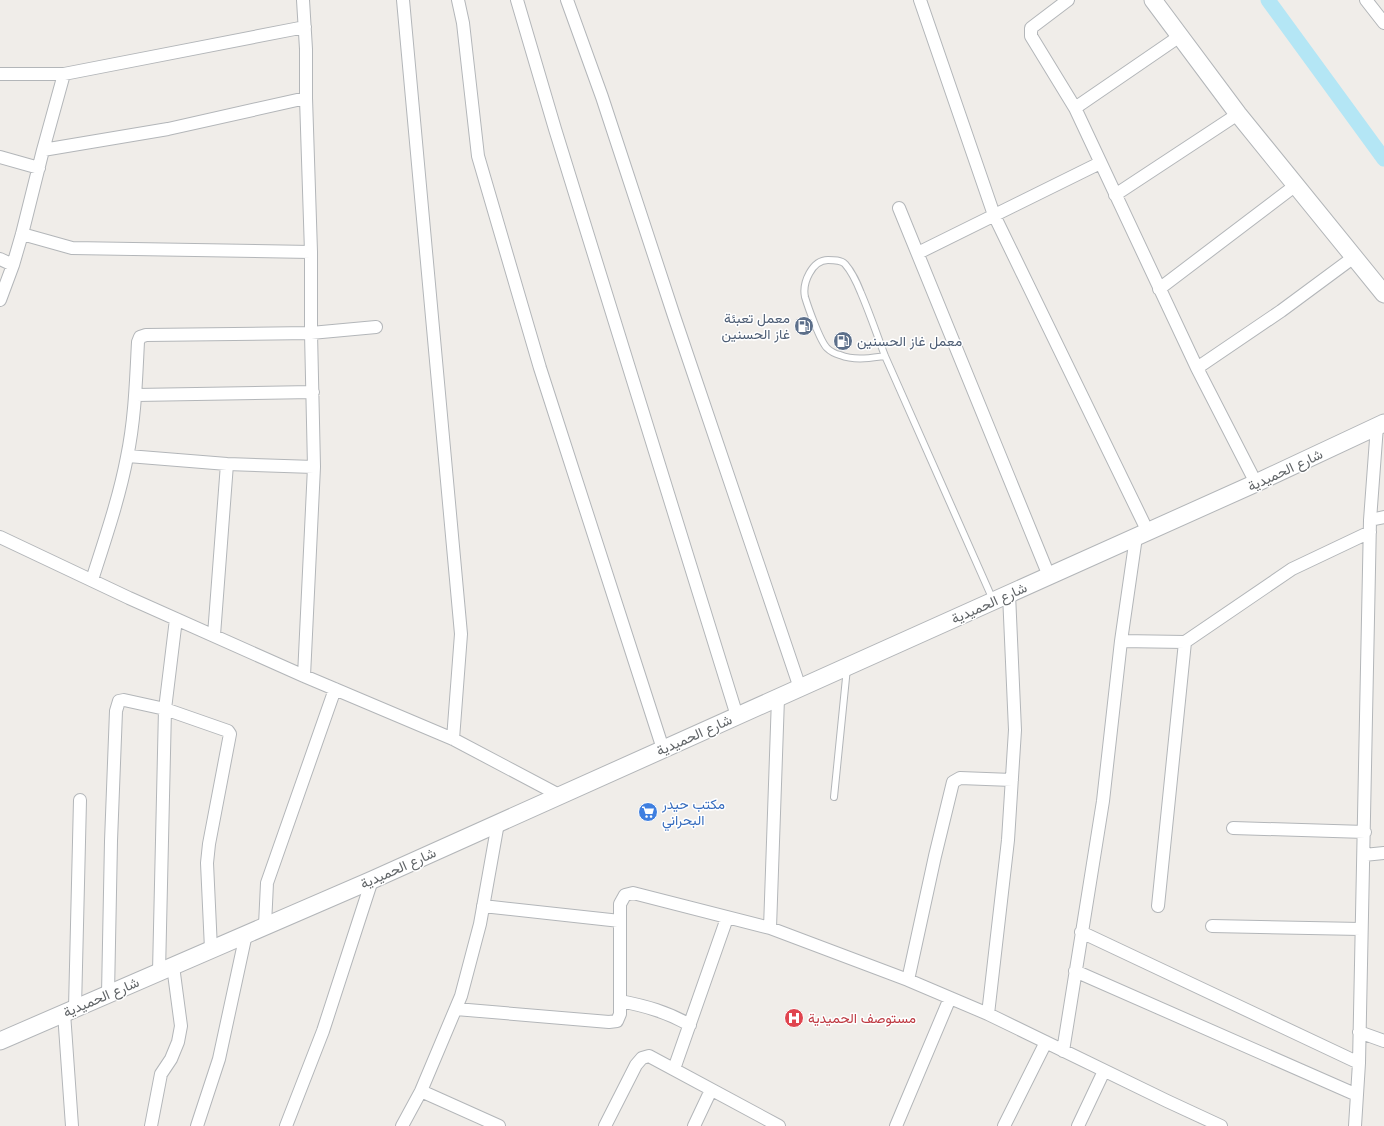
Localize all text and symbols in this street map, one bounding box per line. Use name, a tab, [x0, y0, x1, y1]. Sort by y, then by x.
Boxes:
place label: معمل تعبئة غاز الحسنين	[722, 309, 790, 343]
fuel station icon: معمل تعبئة غاز الحسنين	[793, 315, 815, 337]
fuel station icon: معمل غاز الحسنين	[832, 330, 854, 352]
place label: معمل غاز الحسنين	[857, 332, 962, 350]
street label: شارع الحميدية	[1245, 445, 1326, 497]
street label: شارع الحميدية	[948, 578, 1030, 629]
street label: شارع الحميدية	[653, 710, 735, 761]
place label: مكتب حيدر البحراني	[661, 795, 725, 832]
supermarket icon: مكتب حيدر البحراني	[637, 801, 659, 823]
street label: شارع الحميدية	[357, 843, 439, 894]
street label: شارع الحميدية	[60, 973, 143, 1023]
hospital icon: مستوصف الحميدية	[783, 1007, 805, 1029]
place label: مستوصف الحميدية	[808, 1009, 916, 1027]

